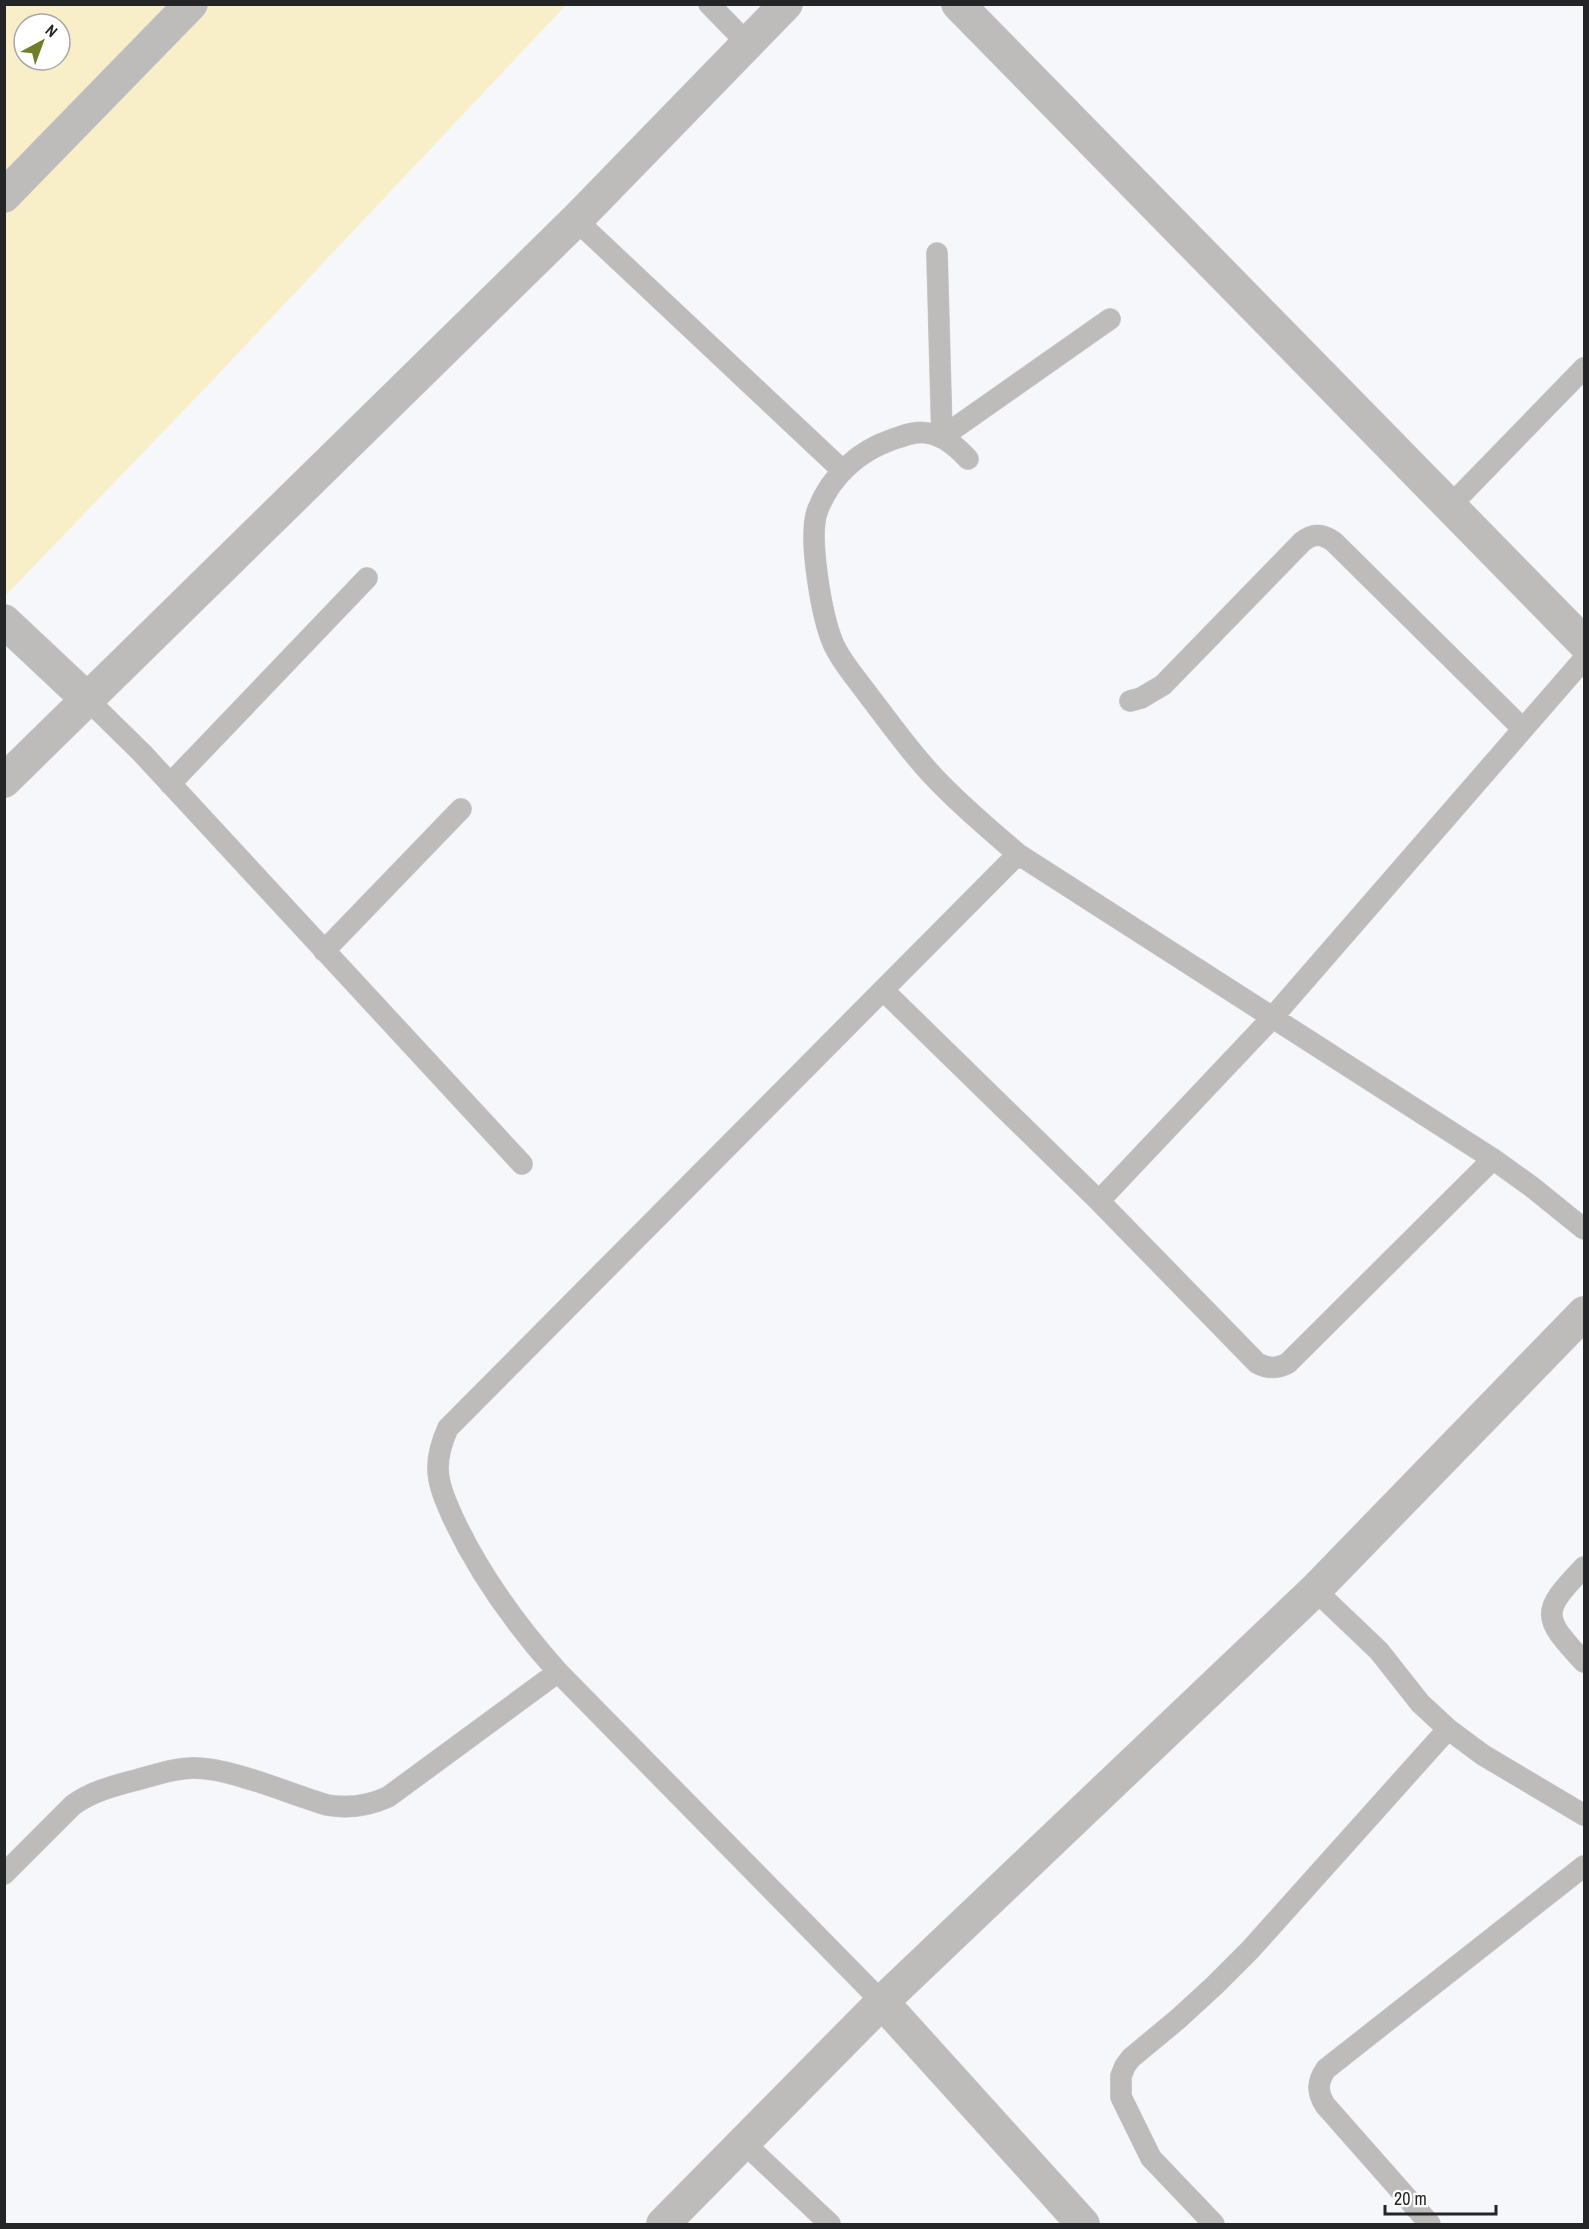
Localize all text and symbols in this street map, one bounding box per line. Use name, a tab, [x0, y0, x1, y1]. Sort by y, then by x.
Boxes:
north arrow	[12, 12, 72, 72]
text: N	[41, 19, 63, 42]
scale bar	[1385, 2178, 1496, 2216]
text: 20 m	[1394, 2186, 1427, 2211]

